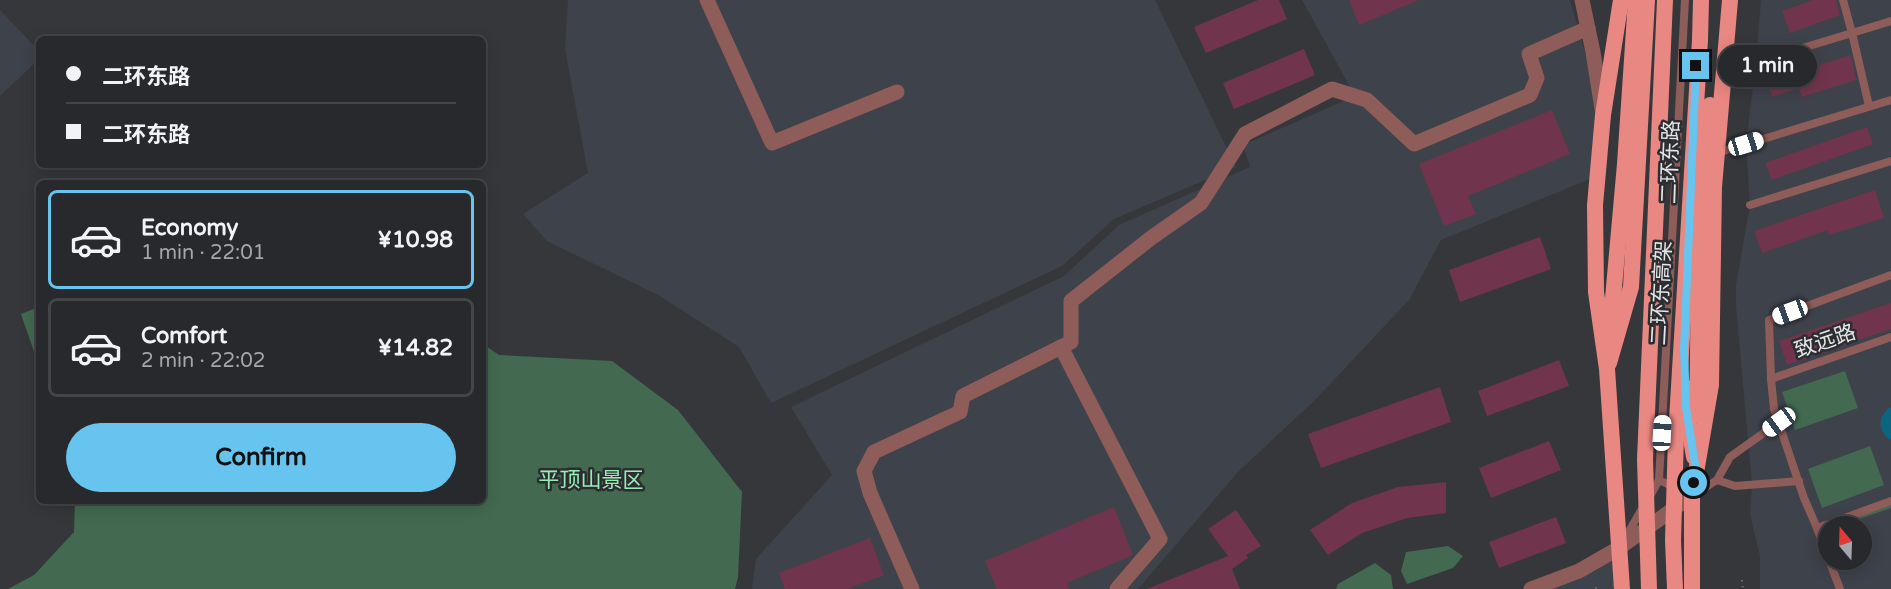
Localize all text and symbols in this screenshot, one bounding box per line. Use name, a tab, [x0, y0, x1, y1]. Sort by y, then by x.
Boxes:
callout: 1 min	[1717, 45, 1816, 87]
route end	[1682, 52, 1709, 79]
text: 1 min	[1741, 54, 1794, 78]
text: 二环东路	[102, 64, 190, 90]
street label: 二环东路	[1657, 120, 1684, 204]
text: 二环东路	[102, 122, 190, 148]
car	[1726, 130, 1766, 158]
icon: car	[69, 213, 123, 267]
text: Economy	[141, 215, 238, 241]
text: ¥10.98	[378, 227, 453, 253]
street label: 二环东高架	[1646, 240, 1677, 346]
text: 1 min · 22:01	[141, 241, 265, 265]
car	[1770, 297, 1810, 327]
street label: 致远路	[1791, 319, 1859, 364]
icon: car	[69, 321, 123, 375]
text: Comfort	[141, 323, 227, 349]
text: ¥14.82	[378, 335, 453, 361]
text: 2 min · 22:02	[141, 349, 265, 373]
car	[1759, 404, 1799, 440]
car	[1652, 415, 1672, 451]
button: Confirm	[66, 423, 456, 492]
park label: 平顶山景区	[539, 468, 644, 493]
route start	[1680, 469, 1707, 496]
north arrow	[1818, 516, 1872, 570]
map controls	[1818, 516, 1872, 570]

